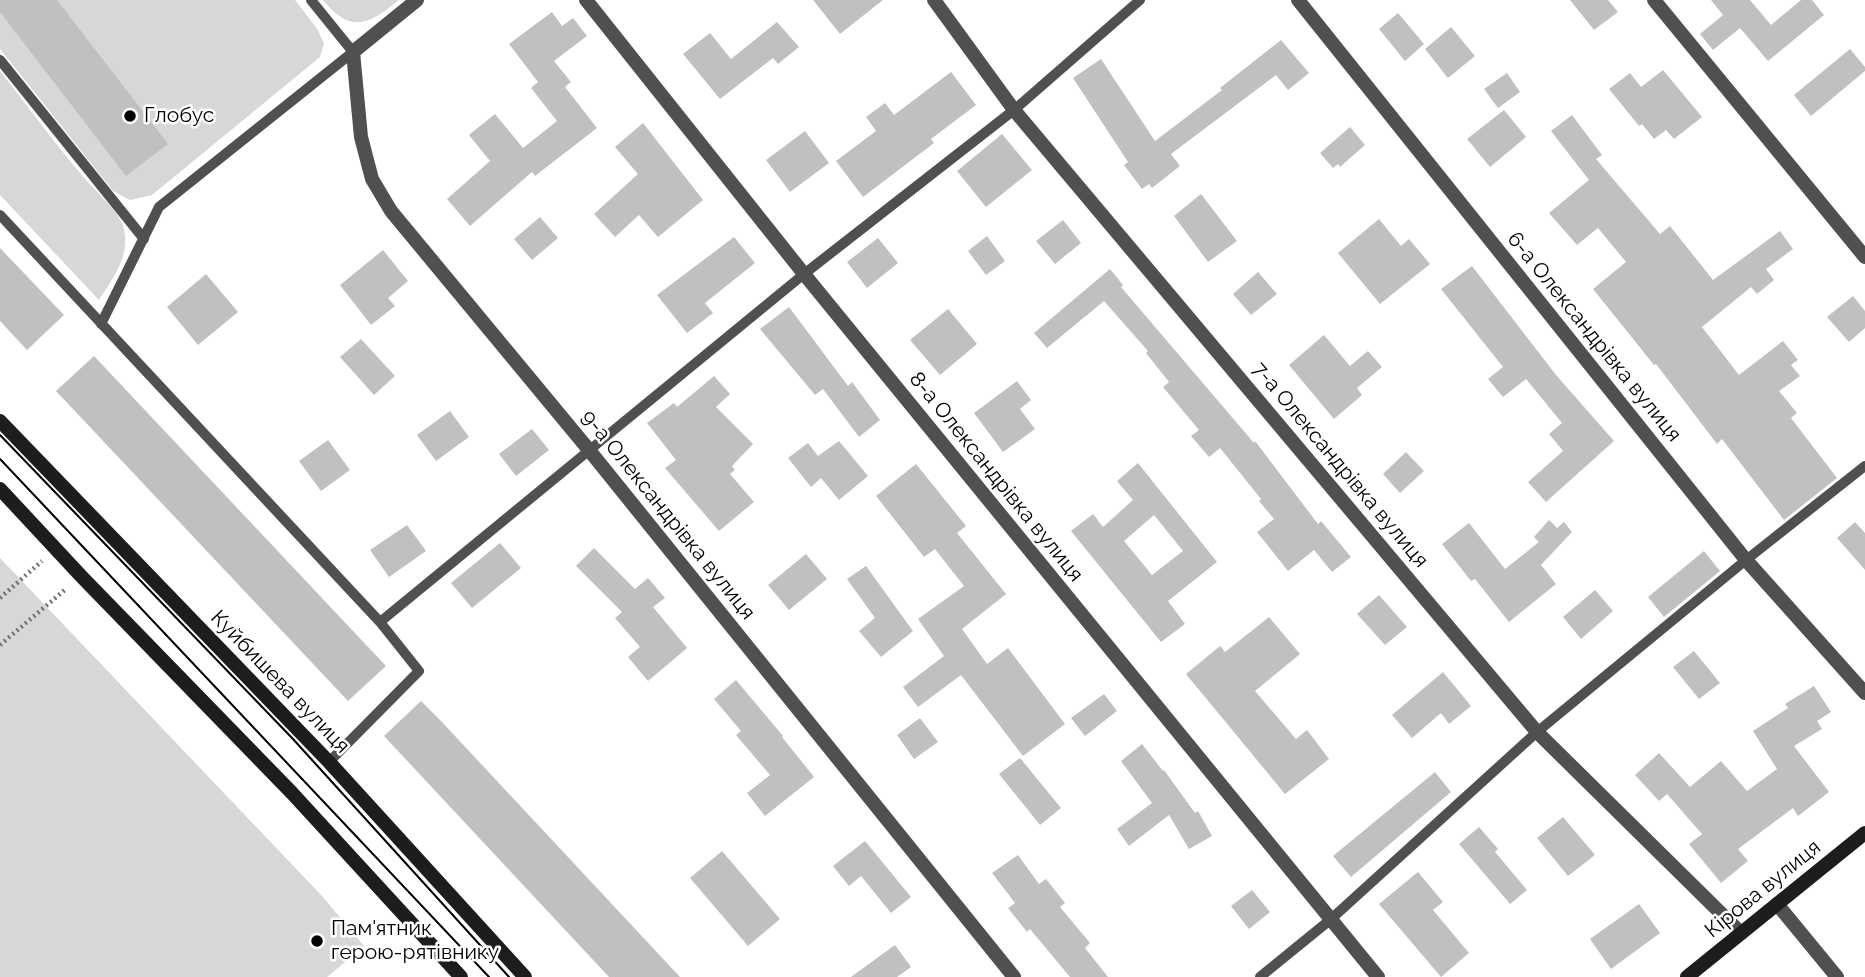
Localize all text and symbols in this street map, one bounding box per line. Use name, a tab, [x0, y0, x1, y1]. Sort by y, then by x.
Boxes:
place label: Глобус	[144, 103, 214, 129]
marker: Глобус	[122, 108, 138, 124]
street label: 6-а Олександрівка вулиця	[1502, 227, 1686, 447]
street label: 7-а Олександрівка вулиця	[1247, 357, 1433, 573]
street label: 8-а Олександрівка вулиця	[904, 367, 1088, 587]
street label: 9-а Олександрівка вулиця	[576, 405, 760, 625]
street label: Куйбишева вулиця	[205, 605, 355, 759]
street label: Кірова вулиця	[1700, 835, 1826, 943]
place label: Пам'ятник герою-рятівнику	[331, 916, 499, 966]
marker: Пам'ятник герою-рятівнику	[309, 933, 325, 949]

